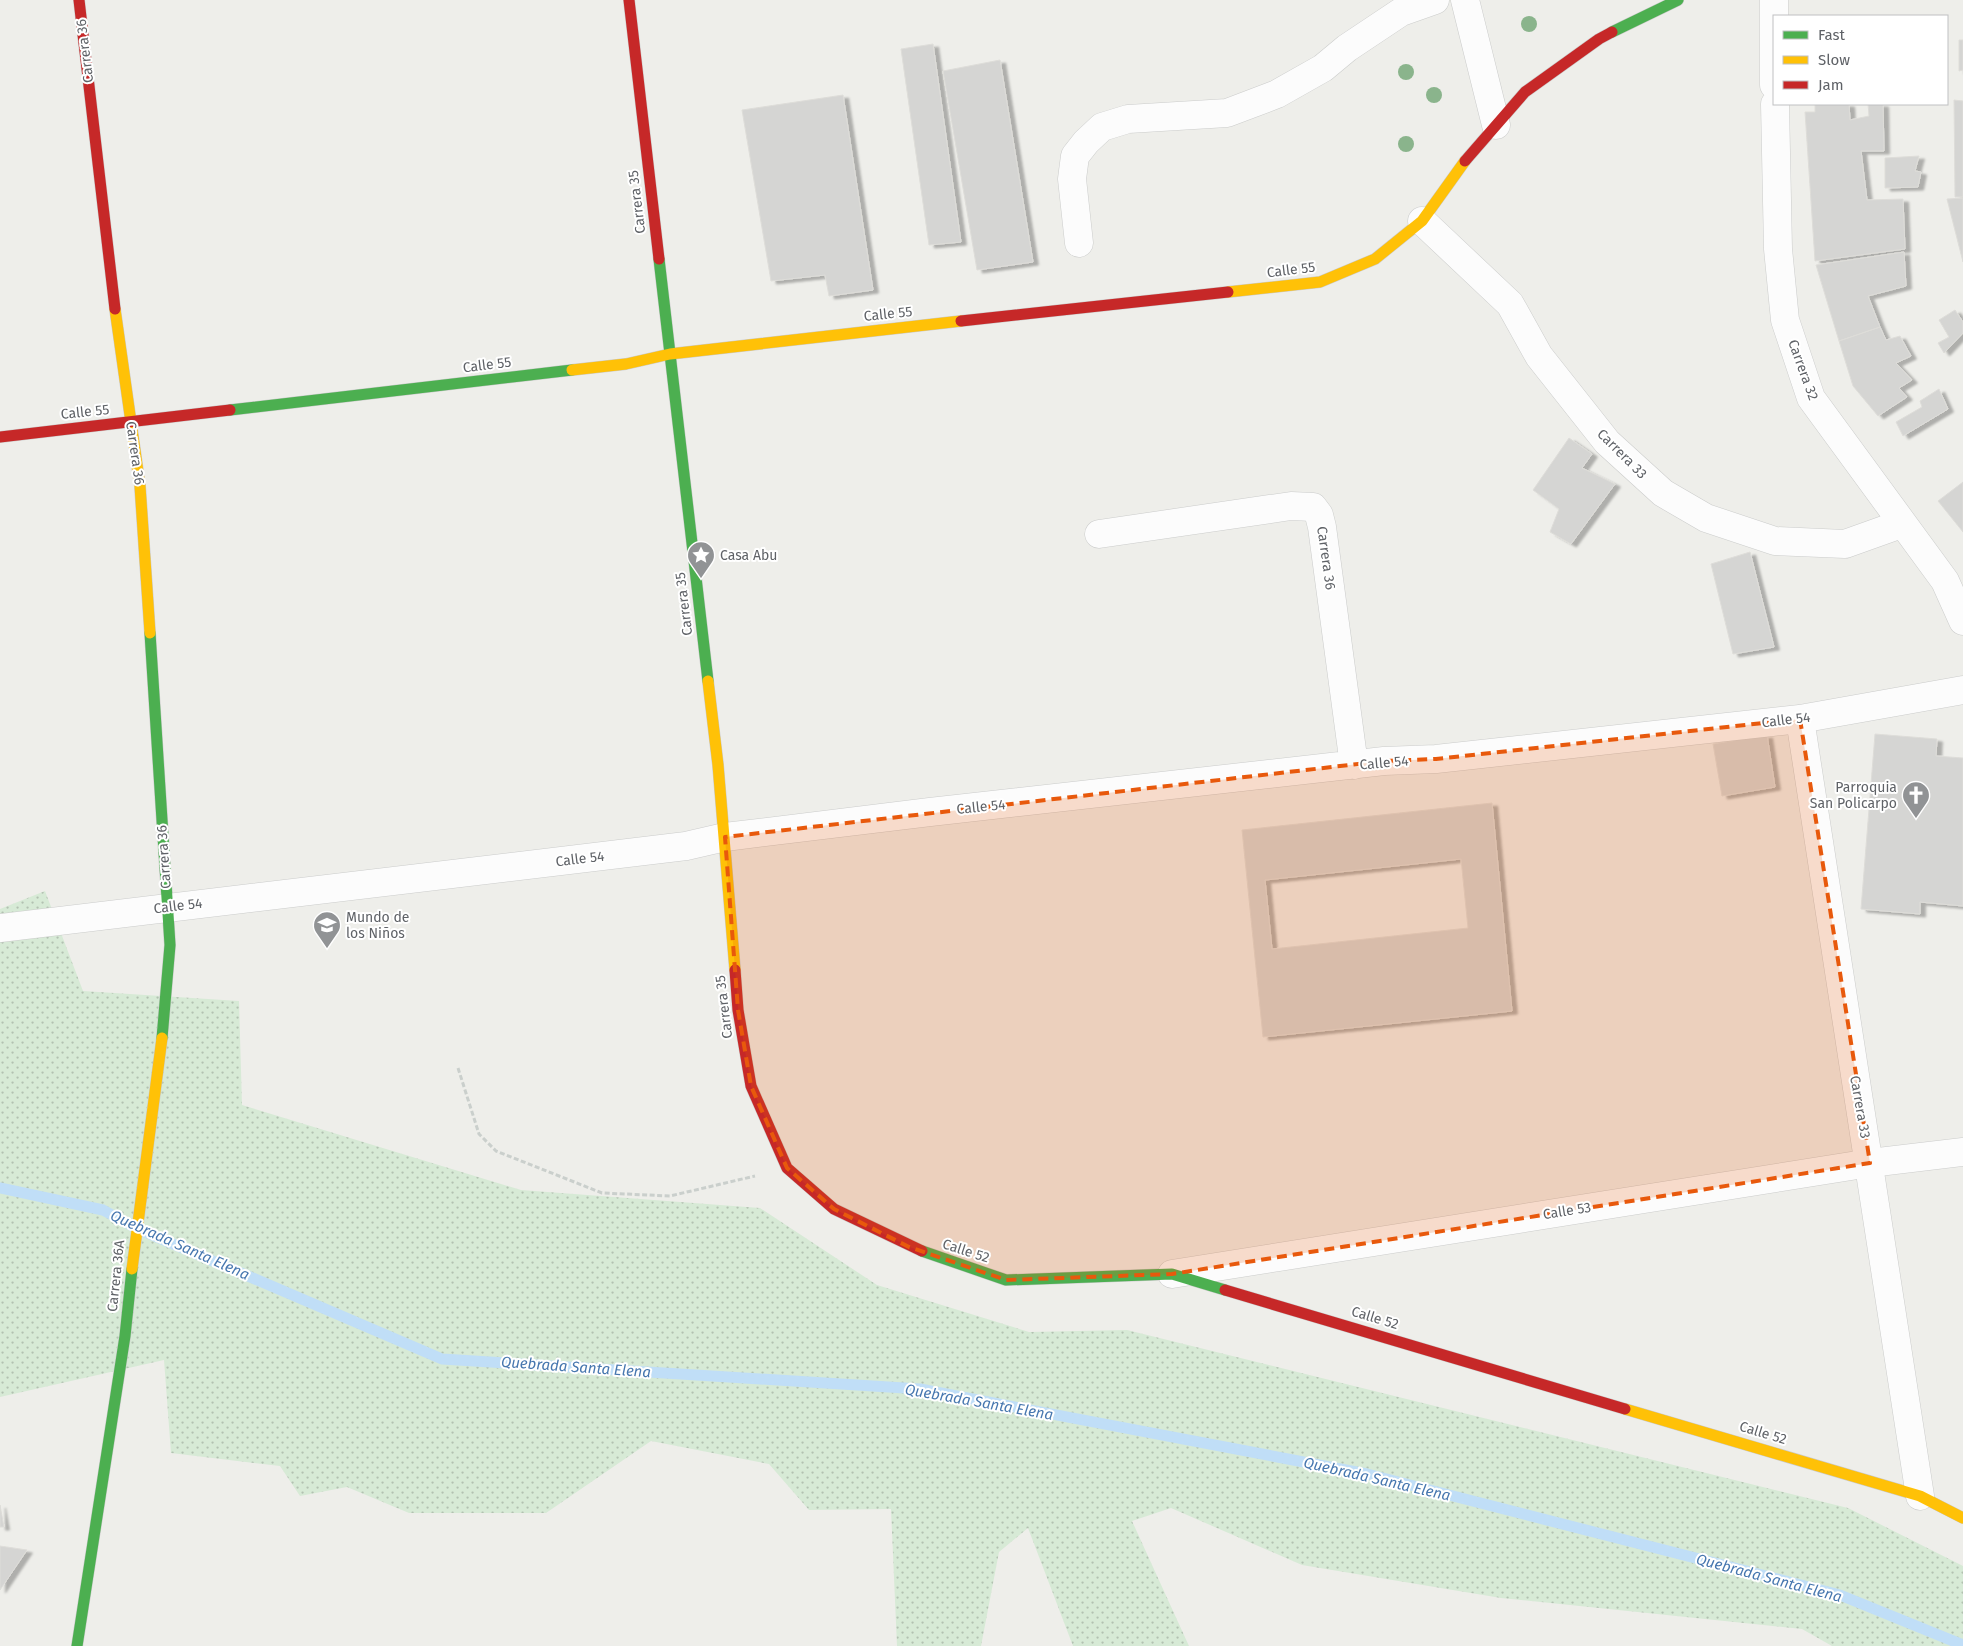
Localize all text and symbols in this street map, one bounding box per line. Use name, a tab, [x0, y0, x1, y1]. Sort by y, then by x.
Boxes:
legend	[1773, 15, 1948, 105]
street label: Carrera 36	[73, 18, 97, 84]
text: Fast	[1818, 26, 1845, 44]
text: Slow	[1818, 51, 1850, 69]
text: Jam	[1818, 76, 1844, 94]
street label: Carrera 35	[625, 169, 649, 235]
street label: Calle 55	[1266, 259, 1316, 281]
street label: Calle 55	[863, 303, 913, 325]
street label: Carrera 32	[1784, 337, 1822, 403]
street label: Calle 55	[462, 354, 512, 376]
street label: Calle 55	[60, 401, 110, 423]
street label: Carrera 36	[122, 420, 148, 486]
street label: Carrera 33	[1594, 426, 1650, 482]
street label: Carrera 36	[1313, 525, 1339, 591]
place icon: Casa Abu	[686, 540, 716, 579]
place label: Casa Abu	[720, 547, 777, 564]
street label: Carrera 35	[672, 571, 696, 637]
street label: Calle 54	[1761, 709, 1812, 731]
street label: Calle 54	[1359, 752, 1410, 774]
place label: Parroquia San Policarpo	[1810, 779, 1897, 812]
church icon: Parroquia San Policarpo	[1901, 780, 1931, 819]
street label: Calle 54	[956, 796, 1007, 818]
street label: Carrera 36	[153, 824, 175, 890]
street label: Calle 54	[555, 848, 606, 870]
street label: Calle 54	[153, 895, 204, 917]
place label: Mundo de los Niños	[346, 909, 410, 942]
school or university icon: Mundo de los Niños	[312, 910, 342, 949]
street label: Carrera 35	[712, 974, 736, 1040]
street label: Carrera 33	[1846, 1074, 1874, 1140]
street label: Calle 53	[1542, 1199, 1592, 1223]
water label: Quebrada Santa Elena	[108, 1206, 252, 1284]
street label: Calle 52	[940, 1235, 992, 1267]
street label: Carrera 36A	[104, 1239, 128, 1313]
street label: Calle 52	[1349, 1303, 1401, 1333]
water label: Quebrada Santa Elena	[500, 1353, 652, 1381]
water label: Quebrada Santa Elena	[903, 1380, 1055, 1424]
street label: Calle 52	[1737, 1418, 1789, 1448]
water label: Quebrada Santa Elena	[1302, 1453, 1452, 1505]
water label: Quebrada Santa Elena	[1694, 1550, 1844, 1606]

